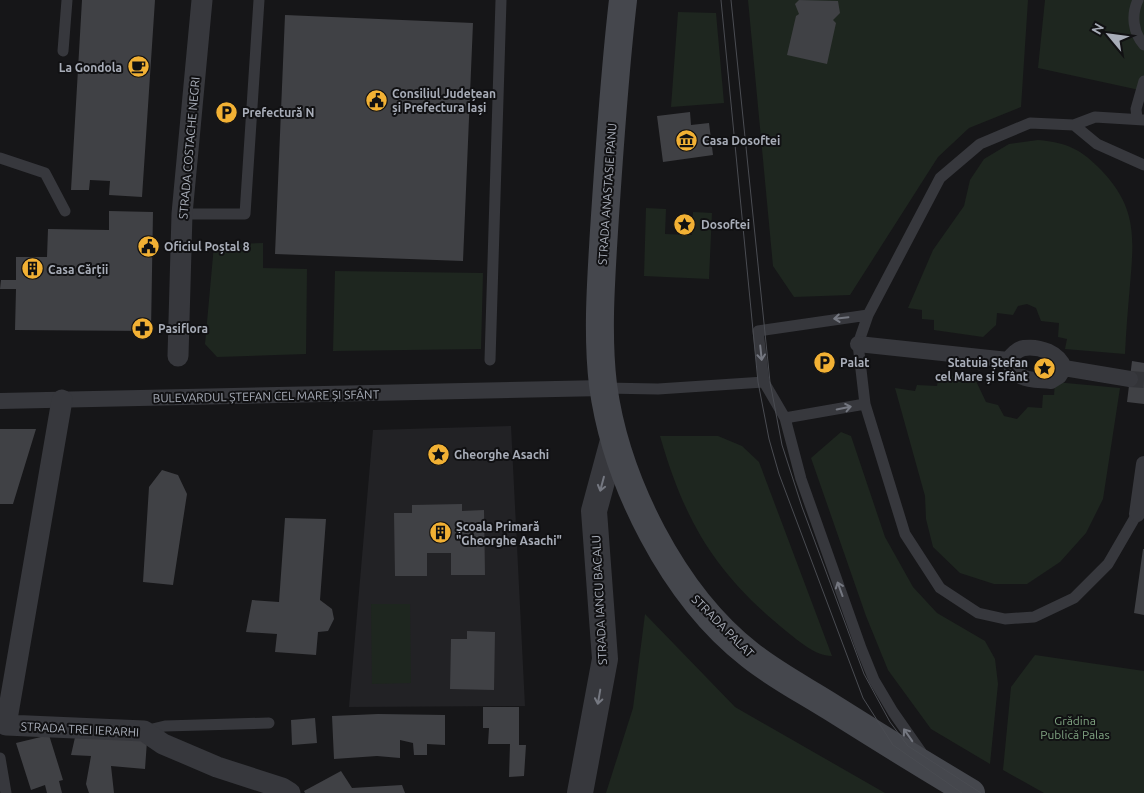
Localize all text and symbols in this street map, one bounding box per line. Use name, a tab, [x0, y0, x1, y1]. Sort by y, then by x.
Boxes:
north arrow	[1084, 10, 1134, 60]
text: N	[1088, 20, 1107, 37]
cafe icon: La Gondola	[126, 55, 150, 79]
place label: La Gondola	[59, 61, 122, 74]
street label: STRADA COSTACHE NEGRI	[176, 76, 202, 220]
place label: Consiliul Județean și Prefectura Iași	[392, 87, 496, 115]
public building icon: Consiliul Județean și Prefectura Iași	[364, 88, 388, 112]
parking icon: Prefectură N	[214, 100, 238, 124]
place label: Prefectură N	[242, 106, 314, 119]
street label: STRADA ANASTASIE PANU	[596, 123, 618, 265]
museum icon: Casa Dosoftei	[674, 128, 698, 152]
place label: Casa Dosoftei	[702, 134, 780, 147]
place icon: Dosoftei	[673, 212, 697, 236]
place label: Dosoftei	[701, 218, 750, 231]
public building icon: Oficiul Poștal 8	[136, 234, 160, 258]
place label: Oficiul Poștal 8	[164, 240, 250, 254]
building icon: Casa Cărții	[20, 257, 44, 281]
place label: Casa Cărții	[48, 263, 108, 277]
one-way arrow	[834, 313, 850, 323]
pharmacy icon: Pasiflora	[130, 316, 154, 340]
place label: Pasiflora	[158, 322, 208, 335]
one-way arrow	[756, 345, 766, 361]
parking icon: Palat	[812, 350, 836, 374]
place label: Palat	[840, 356, 869, 369]
place label: Statuia Ștefan cel Mare și Sfânt	[935, 356, 1028, 384]
place icon: Statuia Ștefan cel Mare și Sfânt	[1032, 357, 1056, 381]
street label: BULEVARDUL ȘTEFAN CEL MARE ȘI SFÂNT	[153, 388, 380, 404]
one-way arrow	[836, 402, 852, 412]
place icon: Gheorghe Asachi	[426, 442, 450, 466]
place label: Gheorghe Asachi	[454, 448, 549, 461]
one-way arrow	[596, 476, 606, 492]
place label: Școala Primară "Gheorghe Asachi"	[456, 520, 562, 547]
building icon: Școala Primară "Gheorghe Asachi"	[428, 521, 452, 545]
street label: STRADA IANCU BACALU	[589, 535, 609, 665]
one-way arrow	[835, 582, 844, 597]
street label: STRADA PALAT	[689, 592, 757, 660]
one-way arrow	[593, 689, 603, 705]
park label: Grădina Publică Palas	[1040, 714, 1110, 741]
street label: STRADA TREI IERARHI	[20, 719, 140, 739]
one-way arrow	[903, 728, 913, 742]

